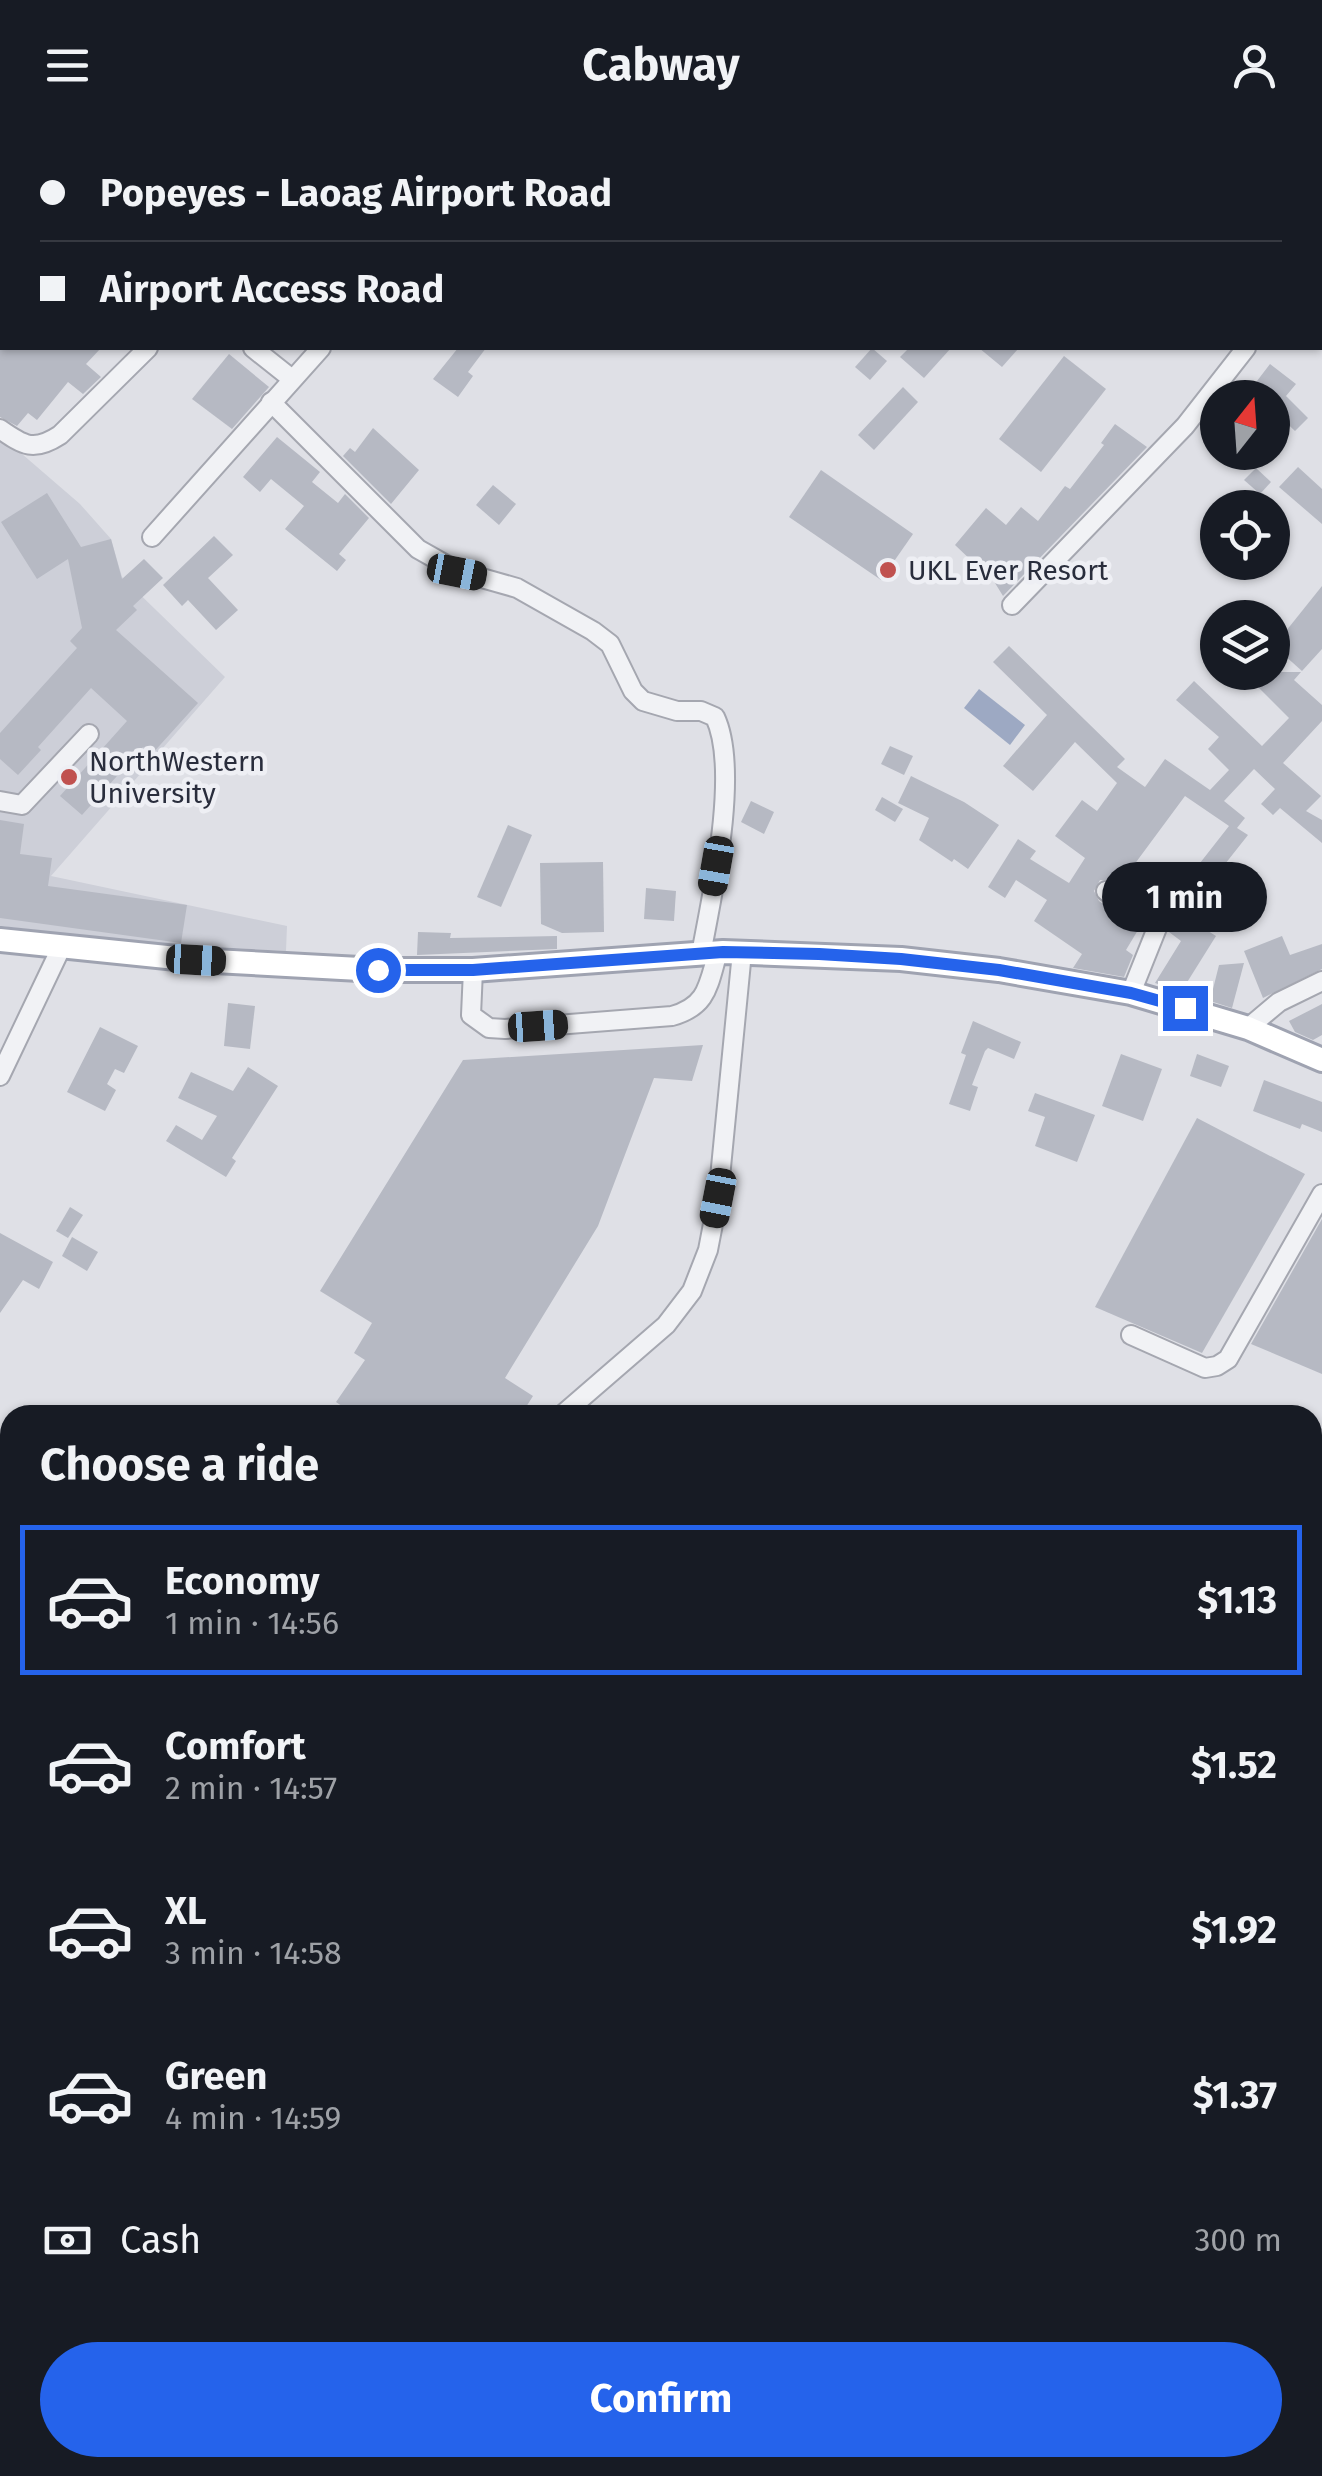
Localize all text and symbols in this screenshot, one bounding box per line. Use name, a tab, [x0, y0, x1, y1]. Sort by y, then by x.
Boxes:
icon: menu	[40, 38, 95, 93]
text: Cabway	[582, 38, 740, 92]
icon: person	[1227, 38, 1282, 93]
text: Popeyes - Laoag Airport Road	[100, 170, 612, 216]
text: Airport Access Road	[100, 266, 444, 312]
north arrow	[1200, 380, 1290, 470]
map controls	[1200, 380, 1290, 690]
button: locate	[1200, 490, 1290, 580]
car	[425, 552, 489, 592]
place label: UKL Ever Resort	[908, 554, 1109, 587]
marker: UKL Ever Resort	[877, 559, 899, 581]
button: layers	[1200, 600, 1290, 690]
place label: NorthWestern University	[89, 745, 265, 810]
marker: NorthWestern University	[58, 766, 80, 788]
car	[696, 834, 736, 898]
callout: 1 min	[1102, 863, 1268, 933]
text: 1 min	[1146, 878, 1223, 916]
car	[165, 943, 227, 977]
route start	[356, 948, 401, 993]
route end	[1163, 986, 1208, 1031]
car	[507, 1009, 569, 1043]
car	[698, 1166, 738, 1230]
text: Choose a ride	[40, 1438, 319, 1492]
icon: car	[45, 1555, 135, 1645]
text: Economy	[165, 1558, 320, 1604]
text: $1.13	[1197, 1577, 1277, 1623]
text: 1 min · 14:56	[165, 1604, 339, 1642]
icon: car	[45, 1720, 135, 1810]
text: Comfort	[165, 1723, 306, 1769]
text: $1.52	[1191, 1742, 1277, 1788]
text: 2 min · 14:57	[165, 1769, 337, 1807]
icon: car	[45, 1885, 135, 1975]
text: XL	[165, 1888, 207, 1934]
text: $1.92	[1191, 1907, 1277, 1953]
text: 3 min · 14:58	[165, 1934, 342, 1972]
icon: car	[45, 2050, 135, 2140]
text: Green	[165, 2053, 268, 2099]
text: $1.37	[1193, 2072, 1277, 2118]
text: 4 min · 14:59	[165, 2099, 341, 2137]
icon: cash	[40, 2213, 95, 2268]
text: Cash	[120, 2217, 201, 2263]
text: 300 m	[1194, 2221, 1282, 2259]
button: Confirm	[40, 2342, 1282, 2457]

